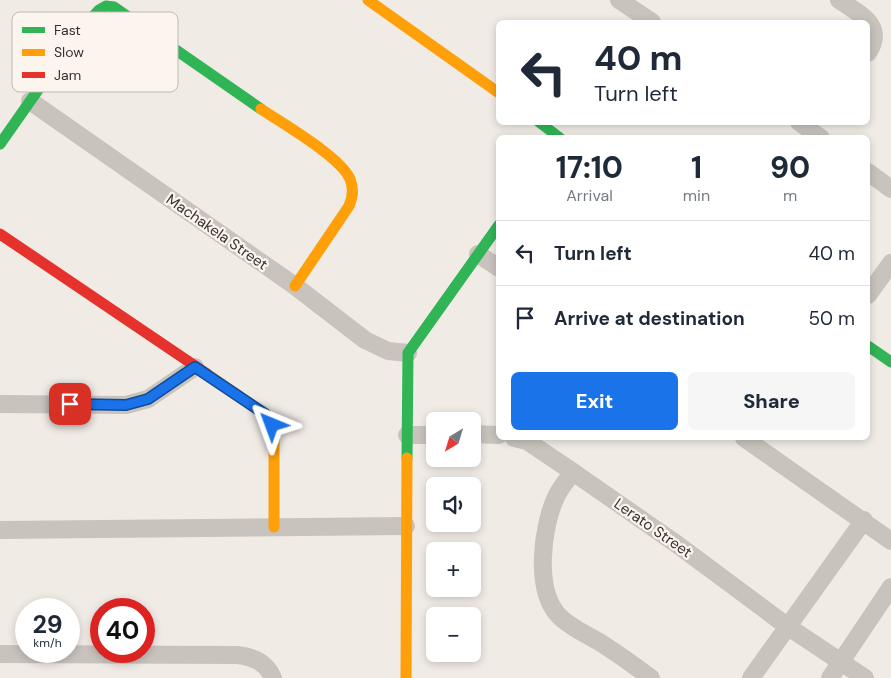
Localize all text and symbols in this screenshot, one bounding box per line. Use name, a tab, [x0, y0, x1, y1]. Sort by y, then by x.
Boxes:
legend	[12, 12, 178, 92]
text: Fast	[54, 21, 81, 39]
text: 40 m	[594, 35, 683, 81]
icon: left	[511, 40, 576, 105]
text: Slow	[54, 43, 84, 61]
text: Jam	[54, 66, 81, 84]
text: Turn left	[594, 79, 678, 108]
text: 17:10	[556, 148, 623, 187]
text: 1	[691, 148, 702, 187]
text: 90	[770, 148, 810, 187]
text: Arrival	[566, 185, 613, 206]
text: min	[683, 185, 710, 206]
text: m	[783, 185, 797, 206]
street label: Machakela Street	[162, 189, 272, 275]
icon: left	[511, 239, 539, 267]
text: Turn left	[554, 241, 632, 266]
text: 40 m	[808, 241, 855, 266]
icon: arrive	[511, 304, 539, 332]
text: Arrive at destination	[554, 306, 745, 331]
text: 50 m	[808, 306, 855, 331]
button: Exit	[511, 372, 678, 430]
button: Share	[688, 372, 855, 430]
pin	[49, 383, 91, 425]
icon: arrive	[56, 390, 84, 418]
position arrow	[245, 398, 297, 450]
north arrow	[426, 412, 481, 468]
map controls	[426, 412, 481, 662]
button: sound	[426, 477, 481, 532]
street label: Lerato Street	[610, 494, 696, 562]
button: +	[426, 542, 481, 597]
speed limit sign: 40	[90, 598, 155, 663]
button: −	[426, 607, 481, 662]
text: 29	[32, 608, 63, 641]
text: km/h	[33, 635, 62, 651]

